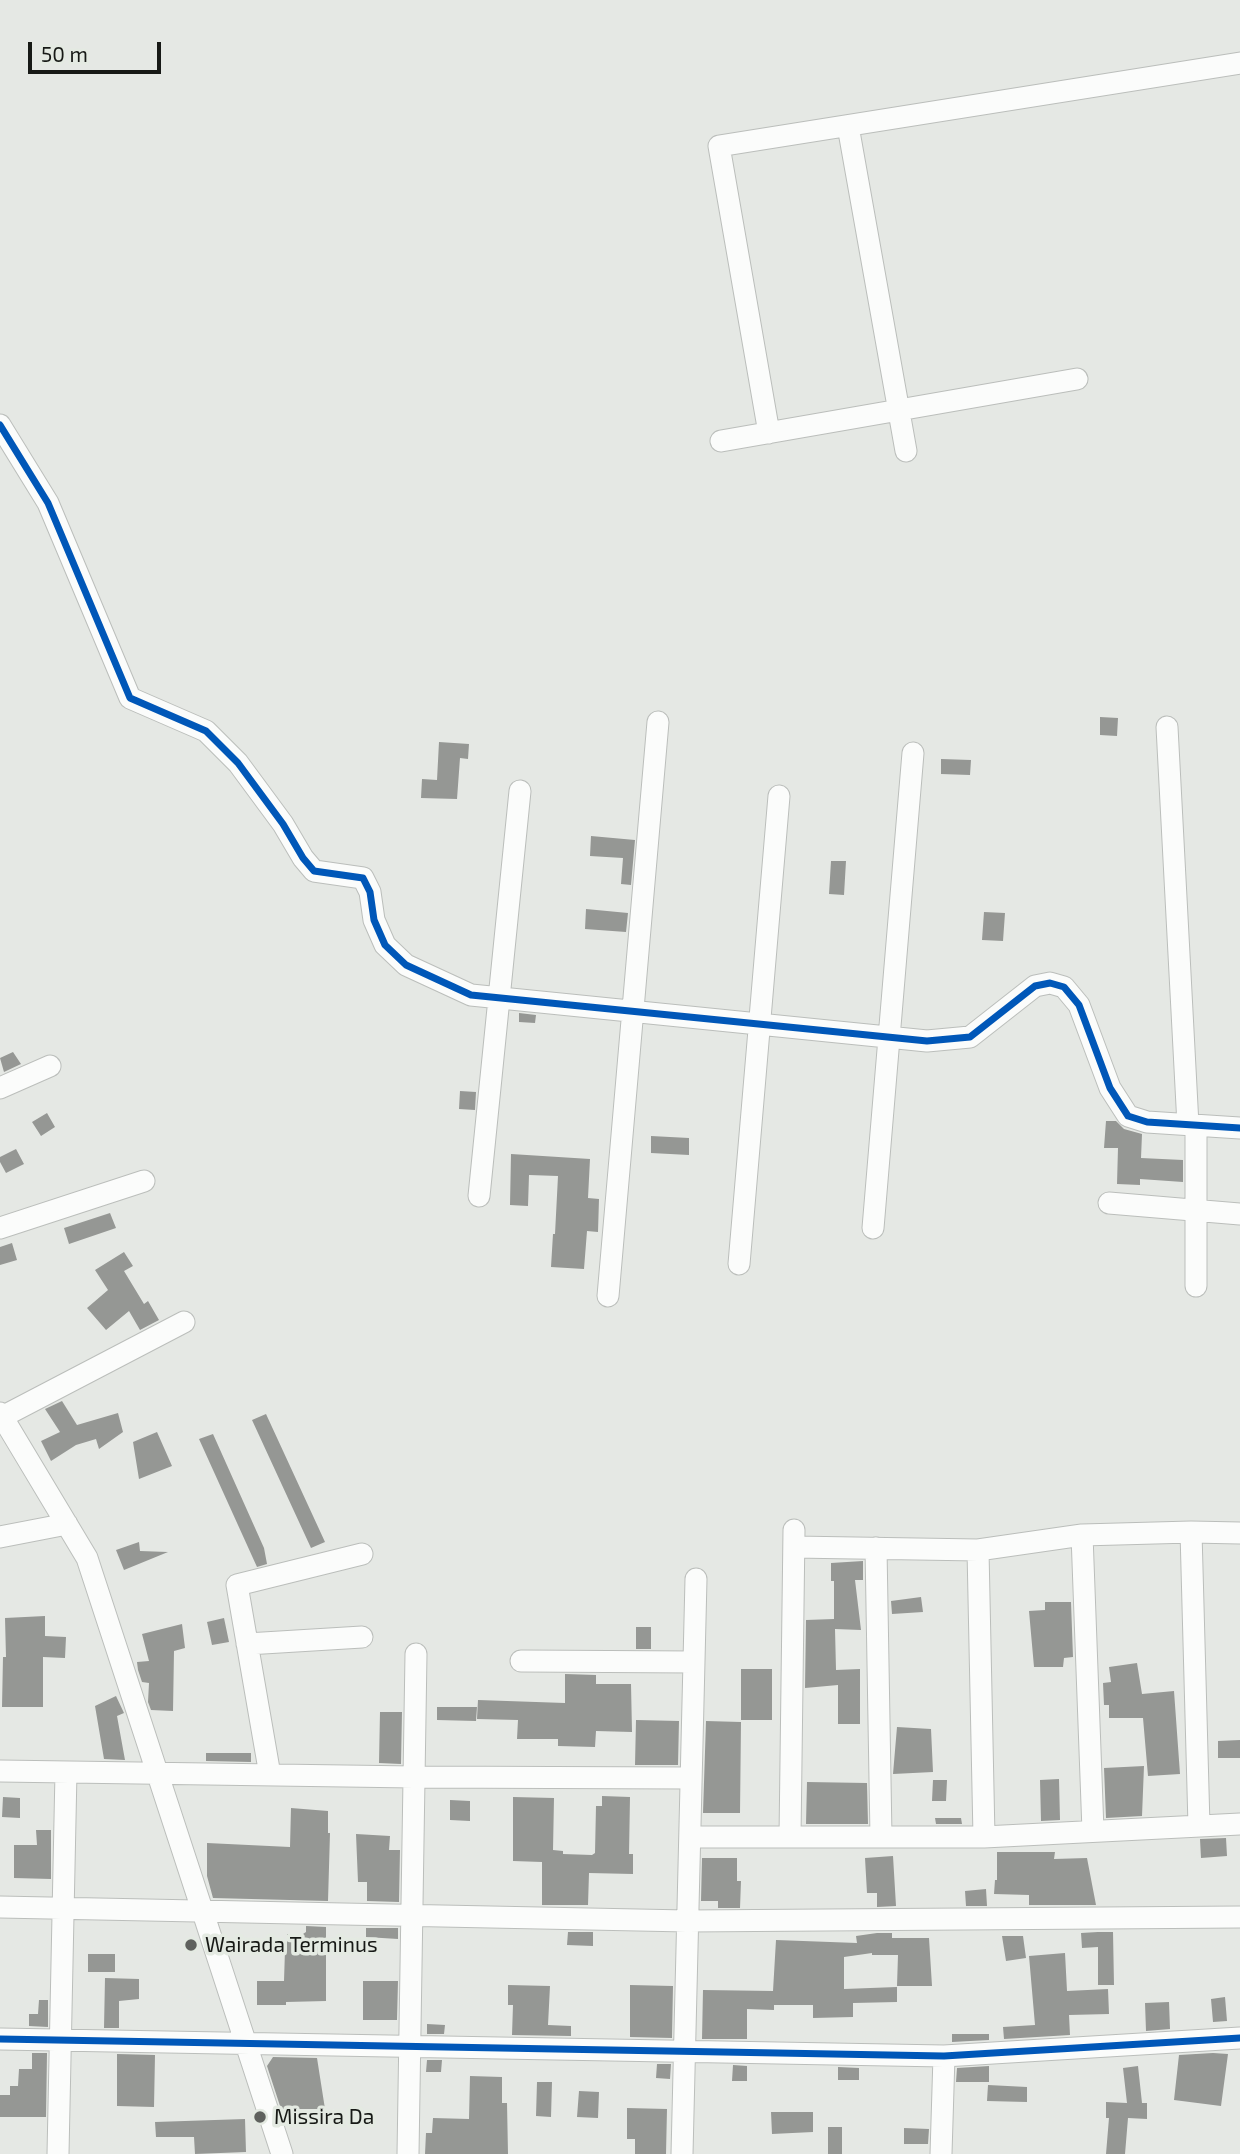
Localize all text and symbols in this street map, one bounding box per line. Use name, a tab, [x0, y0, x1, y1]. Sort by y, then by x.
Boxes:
scale bar	[32, 28, 164, 72]
text: 50 m	[41, 41, 88, 66]
place label: Wairada Terminus	[205, 1932, 378, 1958]
marker: Wairada Terminus	[183, 1937, 199, 1953]
place label: Missira Da	[274, 2104, 374, 2130]
marker: Missira Da	[252, 2109, 268, 2125]

